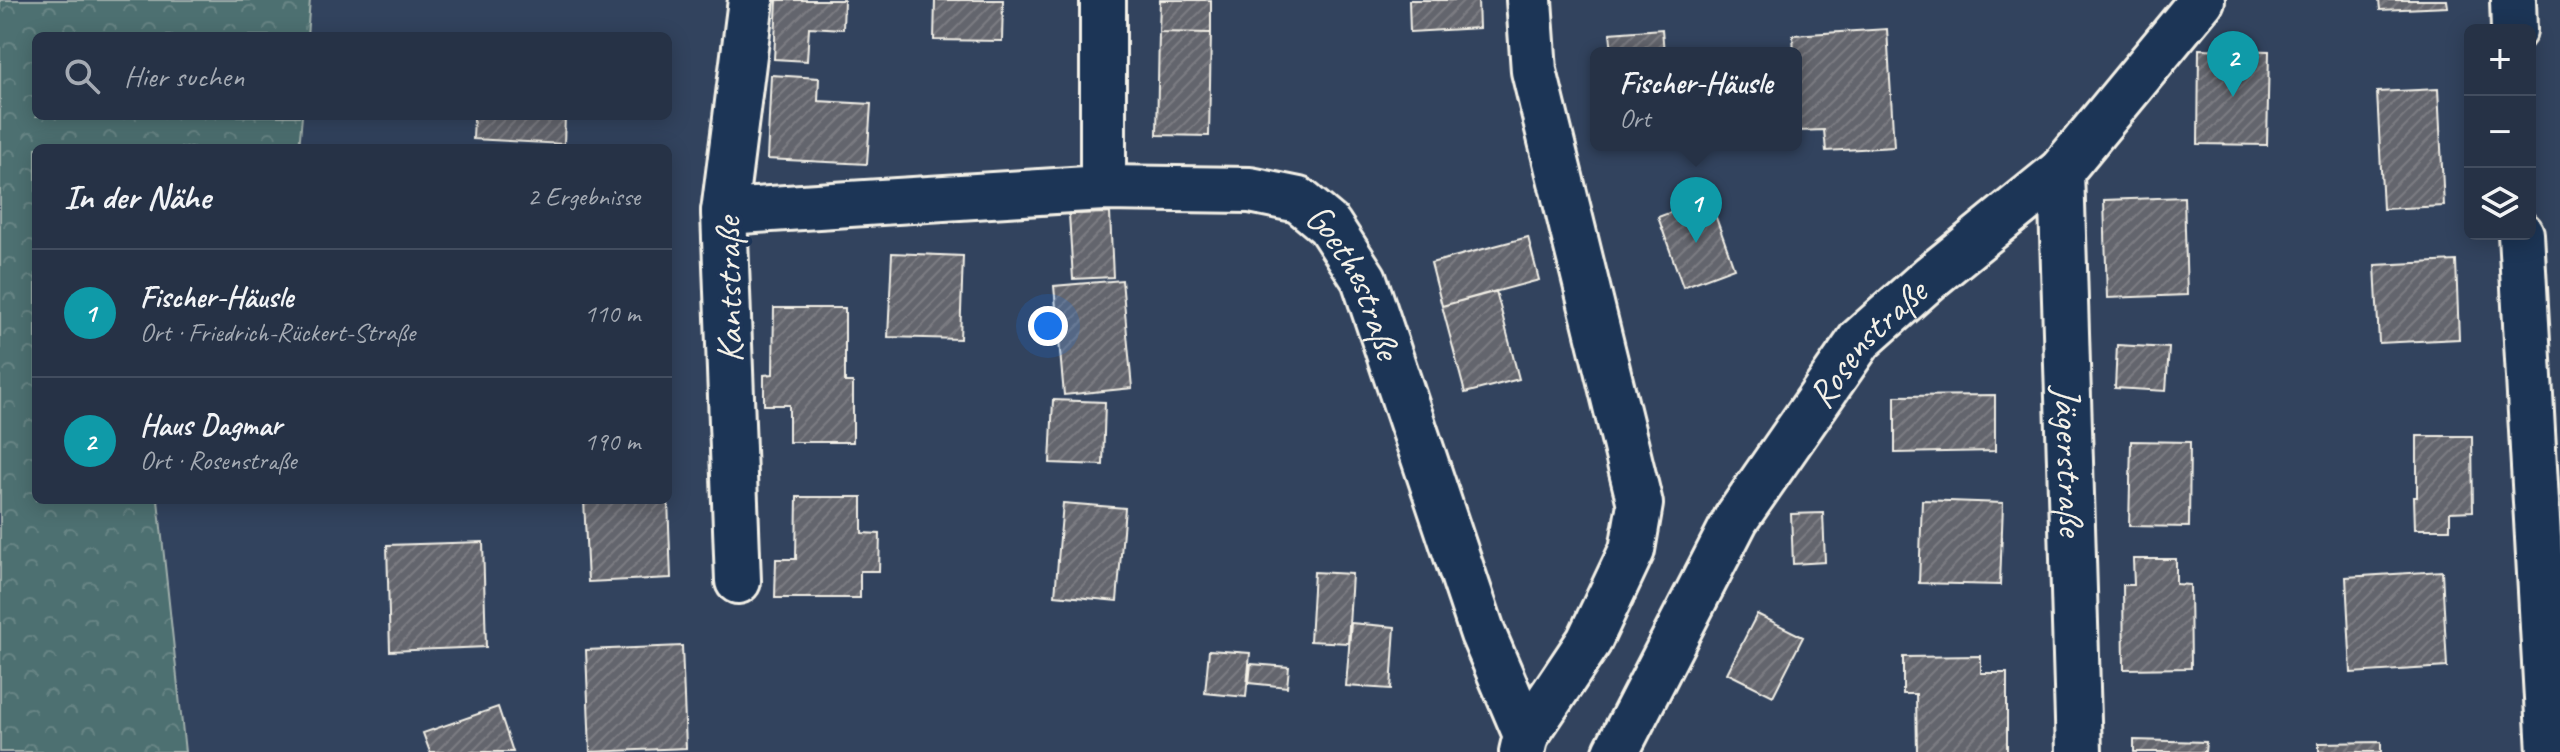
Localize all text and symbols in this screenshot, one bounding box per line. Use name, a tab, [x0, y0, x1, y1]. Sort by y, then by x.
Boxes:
map controls	[2464, 24, 2536, 240]
button: +	[2464, 24, 2536, 96]
pin: 2	[2207, 31, 2259, 97]
search box	[32, 32, 672, 120]
popup	[1590, 47, 1802, 151]
icon: search	[60, 54, 104, 98]
text: Hier suchen	[124, 57, 244, 95]
text: Fischer-Häusle	[1619, 64, 1773, 102]
button: −	[2464, 96, 2536, 168]
text: Ort	[1619, 102, 1650, 135]
button: layers	[2464, 168, 2536, 240]
text: In der Nähe	[64, 175, 210, 218]
pin: 1	[1670, 177, 1722, 243]
text: 2 Ergebnisse	[527, 180, 640, 213]
street label: Goethestraße	[1296, 193, 1413, 368]
street label: Kantstraße	[704, 214, 753, 363]
street label: Rosenstraße	[1797, 267, 1939, 417]
text: Fischer-Häusle	[140, 278, 293, 316]
text: 1	[84, 297, 96, 330]
text: 110 m	[584, 297, 640, 330]
your location	[1028, 306, 1068, 346]
text: Ort · Friedrich-Rückert-Straße	[140, 316, 415, 349]
street label: Jägerstraße	[2044, 383, 2095, 539]
text: Haus Dagmar	[140, 406, 282, 444]
text: 2	[84, 425, 96, 458]
text: 190 m	[584, 425, 640, 458]
text: Ort · Rosenstraße	[140, 444, 297, 477]

